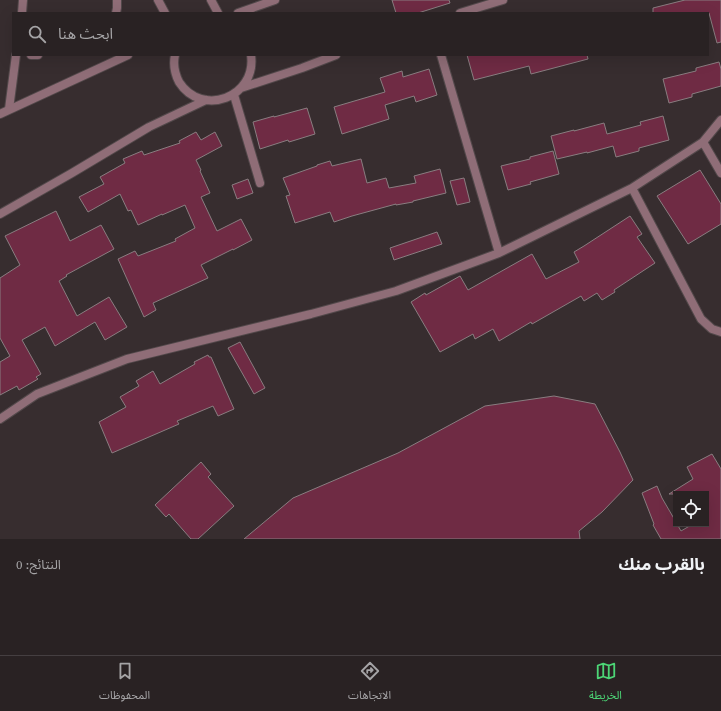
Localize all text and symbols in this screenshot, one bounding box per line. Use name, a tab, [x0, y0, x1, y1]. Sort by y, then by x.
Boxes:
search box	[12, 12, 709, 56]
icon: search	[26, 23, 48, 45]
text: ابحث هنا	[58, 23, 113, 44]
map controls	[673, 491, 709, 527]
button: locate	[673, 491, 709, 527]
text: بالقرب منك	[618, 552, 705, 576]
text: النتائج: 0	[16, 556, 61, 573]
tab: المحفوظات	[99, 660, 150, 707]
tab: الاتجاهات	[348, 660, 391, 707]
tab: الخريطة	[589, 660, 622, 707]

